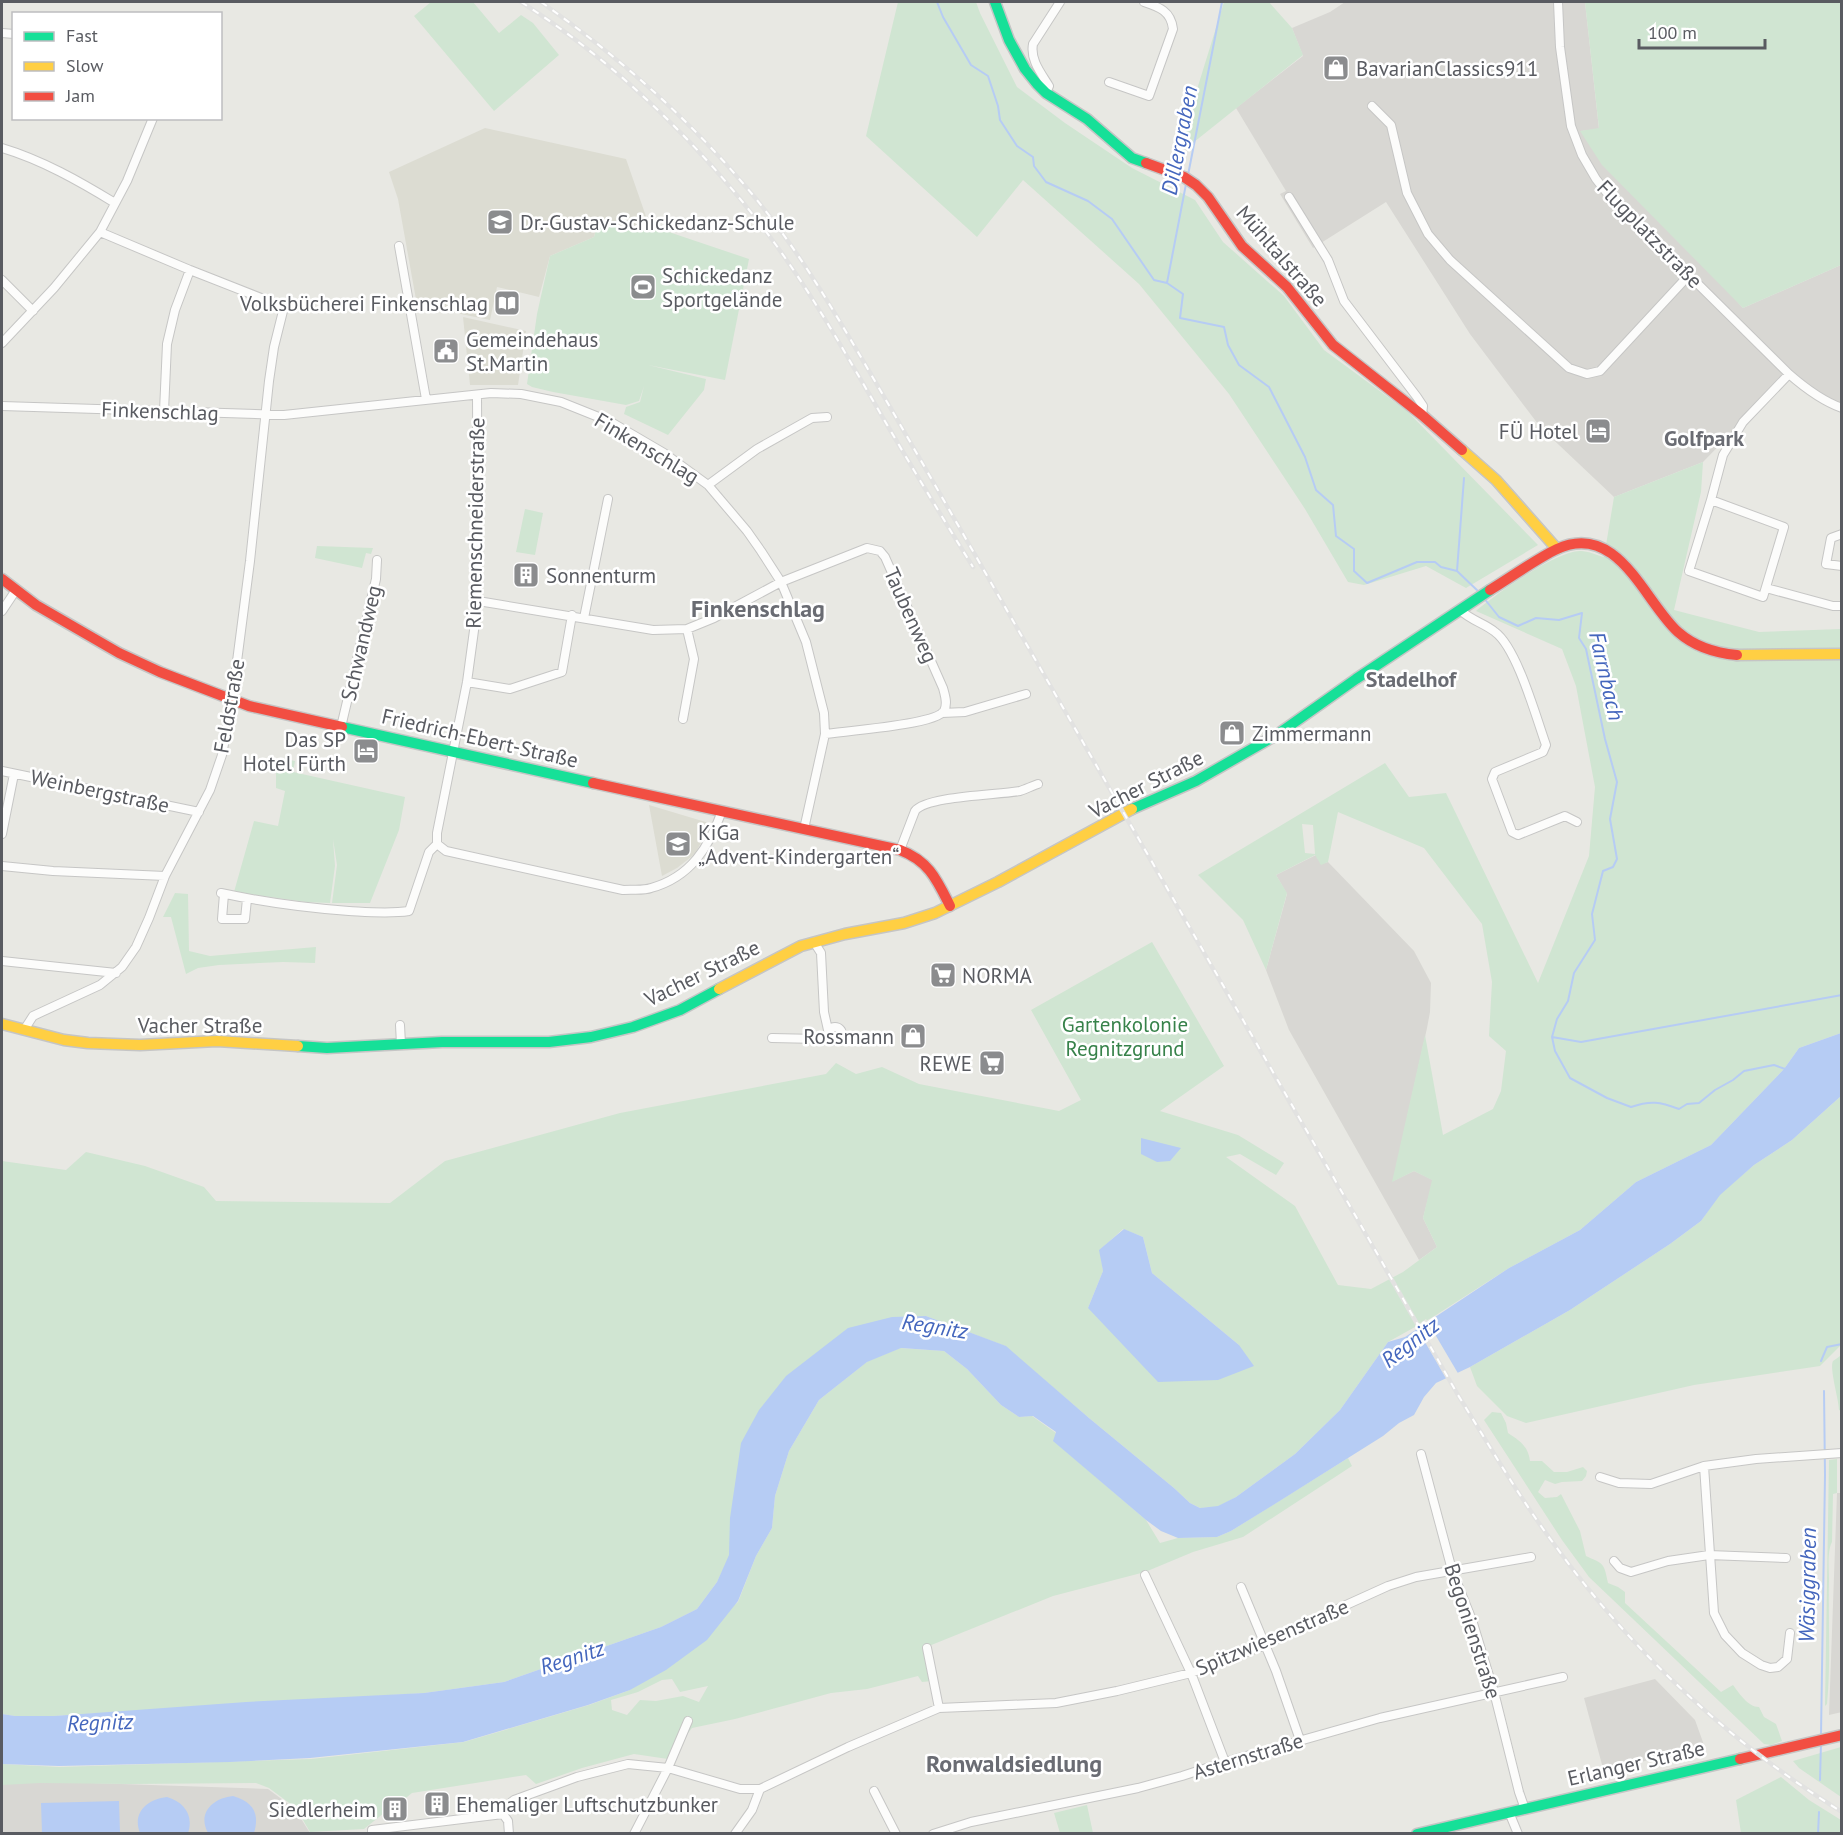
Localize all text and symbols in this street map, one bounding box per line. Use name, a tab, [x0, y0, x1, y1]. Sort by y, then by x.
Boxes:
legend	[12, 12, 222, 120]
scale bar	[1639, 12, 1765, 50]
text: 100 m	[1648, 21, 1697, 44]
text: Fast	[66, 24, 98, 47]
shop icon: BavarianClassics911	[1321, 53, 1351, 83]
text: Slow	[66, 54, 104, 77]
place label: BavarianClassics911	[1356, 55, 1538, 82]
water label: Dillergraben	[1155, 83, 1203, 197]
text: Jam	[65, 84, 95, 107]
street label: Flugplatzstraße	[1591, 174, 1709, 294]
street label: Mühltalstraße	[1231, 200, 1333, 312]
school or university icon: Dr.-Gustav-Schickedanz-Schule	[485, 207, 515, 237]
place label: Dr.-Gustav-Schickedanz-Schule	[520, 209, 794, 236]
place label: Schickedanz Sportgelände	[662, 262, 782, 313]
sports icon: Schickedanz Sportgelände	[628, 272, 658, 302]
library icon: Volksbücherei Finkenschlag	[492, 288, 522, 318]
place label: Volksbücherei Finkenschlag	[239, 290, 488, 317]
place label: Gemeindehaus St.Martin	[466, 326, 598, 377]
public building icon: Gemeindehaus St.Martin	[431, 336, 461, 366]
street label: Finkenschlag	[101, 395, 219, 427]
street label: Finkenschlag	[590, 406, 704, 490]
hotel icon: FÜ Hotel	[1583, 416, 1613, 446]
street label: Riemenschneiderstraße	[460, 417, 490, 629]
place label: FÜ Hotel	[1499, 418, 1578, 445]
district label: Golfpark	[1664, 424, 1744, 452]
building icon: Sonnenturm	[511, 560, 541, 590]
place label: Sonnenturm	[546, 562, 656, 589]
street label: Taubenweg	[878, 563, 944, 667]
street label: Schwandweg	[335, 583, 387, 703]
district label: Finkenschlag	[691, 593, 825, 624]
water label: Farrnbach	[1583, 629, 1631, 723]
street label: Feldstraße	[207, 657, 251, 755]
district label: Stadelhof	[1366, 665, 1458, 693]
street label: Friedrich-Ebert-Straße	[379, 702, 581, 774]
shop icon: Zimmermann	[1217, 718, 1247, 748]
place label: Zimmermann	[1252, 720, 1371, 747]
place label: Das SP Hotel Fürth	[243, 726, 346, 777]
hotel icon: Das SP Hotel Fürth	[351, 736, 381, 766]
street label: Vacher Straße	[1083, 744, 1208, 825]
street label: Weinbergstraße	[28, 763, 172, 819]
place label: KiGa „Advent-Kindergarten“	[698, 819, 899, 870]
school or university icon: KiGa „Advent-Kindergarten“	[663, 829, 693, 859]
street label: Vacher Straße	[639, 934, 764, 1013]
supermarket icon: NORMA	[928, 960, 958, 990]
place label: NORMA	[962, 962, 1033, 989]
park label: Gartenkolonie Regnitzgrund	[1062, 1011, 1188, 1062]
street label: Vacher Straße	[137, 1012, 262, 1039]
shop icon: Rossmann	[898, 1021, 928, 1051]
place label: Rossmann	[803, 1023, 894, 1050]
supermarket icon: REWE	[977, 1048, 1007, 1078]
place label: REWE	[920, 1050, 972, 1077]
water label: Regnitz	[900, 1307, 971, 1345]
water label: Regnitz	[1375, 1310, 1445, 1373]
water label: Wäsiggraben	[1792, 1527, 1822, 1643]
street label: Begonienstraße	[1438, 1560, 1508, 1702]
street label: Spitzwiesenstraße	[1191, 1593, 1353, 1681]
water label: Regnitz	[536, 1633, 608, 1681]
water label: Regnitz	[66, 1707, 134, 1737]
street label: Asternstraße	[1190, 1726, 1306, 1786]
street label: Erlanger Straße	[1565, 1734, 1707, 1792]
district label: Ronwaldsiedlung	[926, 1748, 1102, 1779]
building icon: Ehemaliger Luftschutzbunker	[422, 1789, 452, 1819]
place label: Ehemaliger Luftschutzbunker	[456, 1791, 718, 1818]
building icon: Siedlerheim	[380, 1794, 410, 1824]
place label: Siedlerheim	[268, 1796, 376, 1823]

